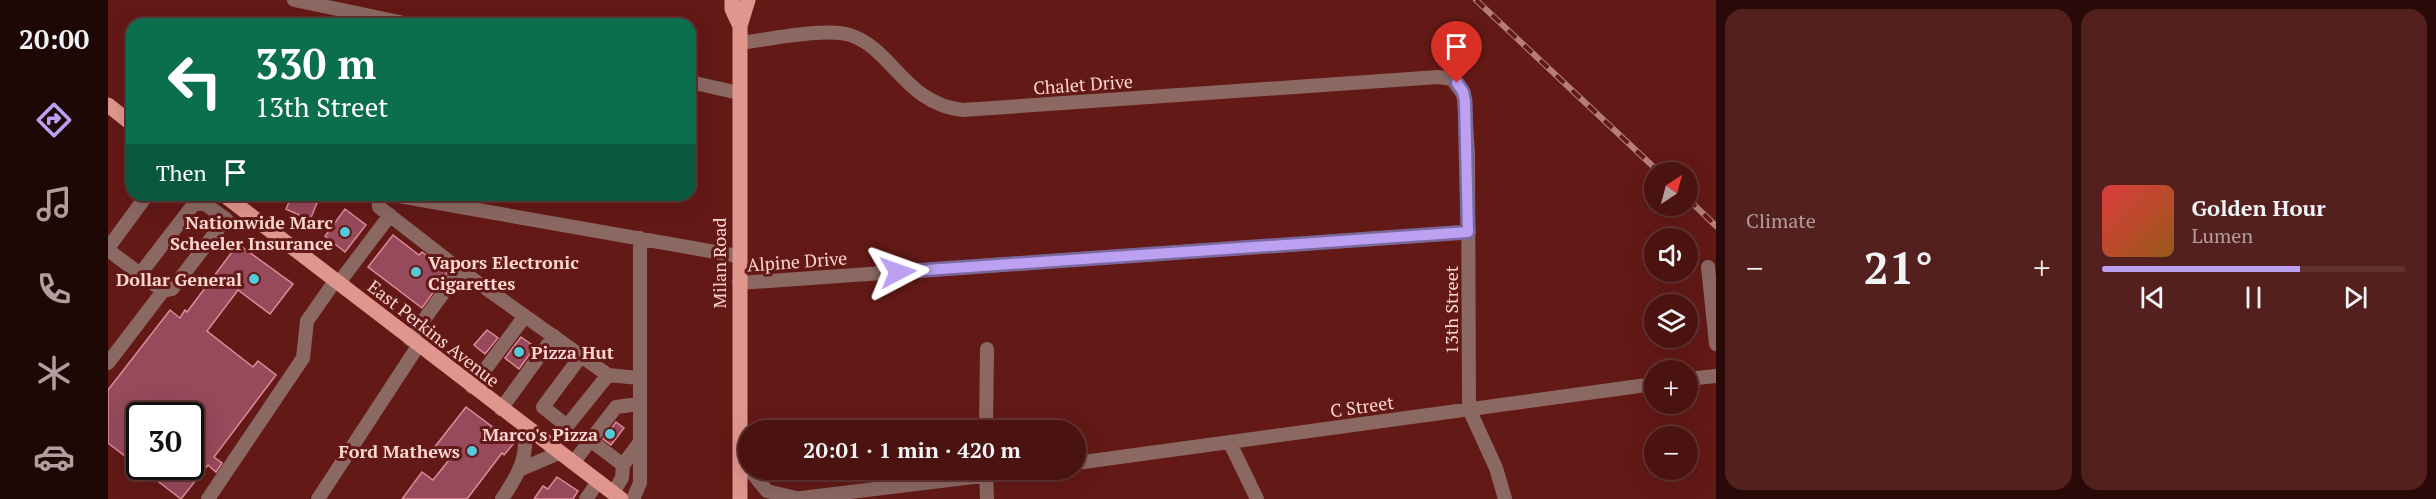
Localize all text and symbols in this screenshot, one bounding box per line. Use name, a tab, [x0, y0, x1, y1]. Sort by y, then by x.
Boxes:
text: 20:00	[19, 21, 89, 57]
pin	[1431, 21, 1482, 83]
icon: arrive	[1440, 30, 1473, 63]
text: 330 m	[255, 35, 376, 91]
icon: left	[156, 42, 234, 120]
street label: Chalet Drive	[1032, 69, 1134, 99]
text: 13th Street	[255, 89, 388, 125]
icon: directions	[33, 99, 75, 141]
icon: arrive	[219, 156, 252, 189]
text: Then	[156, 158, 207, 187]
north arrow	[1644, 162, 1698, 216]
map controls	[1644, 162, 1698, 480]
icon: music	[33, 183, 75, 225]
text: Golden Hour	[2192, 193, 2326, 222]
text: Climate	[1746, 207, 1816, 234]
place label: Nationwide Marc Scheeler Insurance	[170, 210, 333, 255]
street label: Milan Road	[707, 218, 731, 308]
text: Lumen	[2192, 222, 2253, 249]
marker: Nationwide Marc Scheeler Insurance	[338, 225, 352, 239]
button: sound	[1644, 228, 1698, 282]
text: 21°	[1864, 237, 1933, 297]
position arrow	[866, 240, 930, 304]
street label: Alpine Drive	[746, 246, 848, 276]
text: −	[1746, 246, 1764, 289]
text: +	[2033, 246, 2051, 289]
place label: Vapors Electronic Cigarettes	[428, 250, 579, 295]
marker: Vapors Electronic Cigarettes	[409, 265, 423, 279]
street label: 13th Street	[1439, 265, 1463, 354]
place label: Dollar General	[116, 267, 242, 291]
icon: phone	[33, 268, 75, 310]
marker: Dollar General	[247, 272, 261, 286]
street label: East Perkins Avenue	[363, 274, 505, 392]
icon: previous	[2136, 281, 2169, 314]
icon: pause	[2237, 281, 2270, 314]
icon: next	[2339, 281, 2372, 314]
button: layers	[1644, 294, 1698, 348]
place label: Pizza Hut	[531, 340, 614, 364]
marker: Pizza Hut	[512, 345, 526, 359]
icon: climate	[33, 352, 75, 394]
button: +	[1644, 360, 1698, 414]
street label: C Street	[1329, 390, 1396, 422]
speed limit sign: 30	[126, 402, 204, 480]
place label: Marco's Pizza	[482, 422, 598, 446]
button: −	[1644, 426, 1698, 480]
marker: Marco's Pizza	[603, 427, 617, 441]
text: 20:01 · 1 min · 420 m	[803, 435, 1021, 464]
icon: car	[33, 436, 75, 478]
place label: Ford Mathews	[338, 439, 460, 463]
marker: Ford Mathews	[465, 444, 479, 458]

